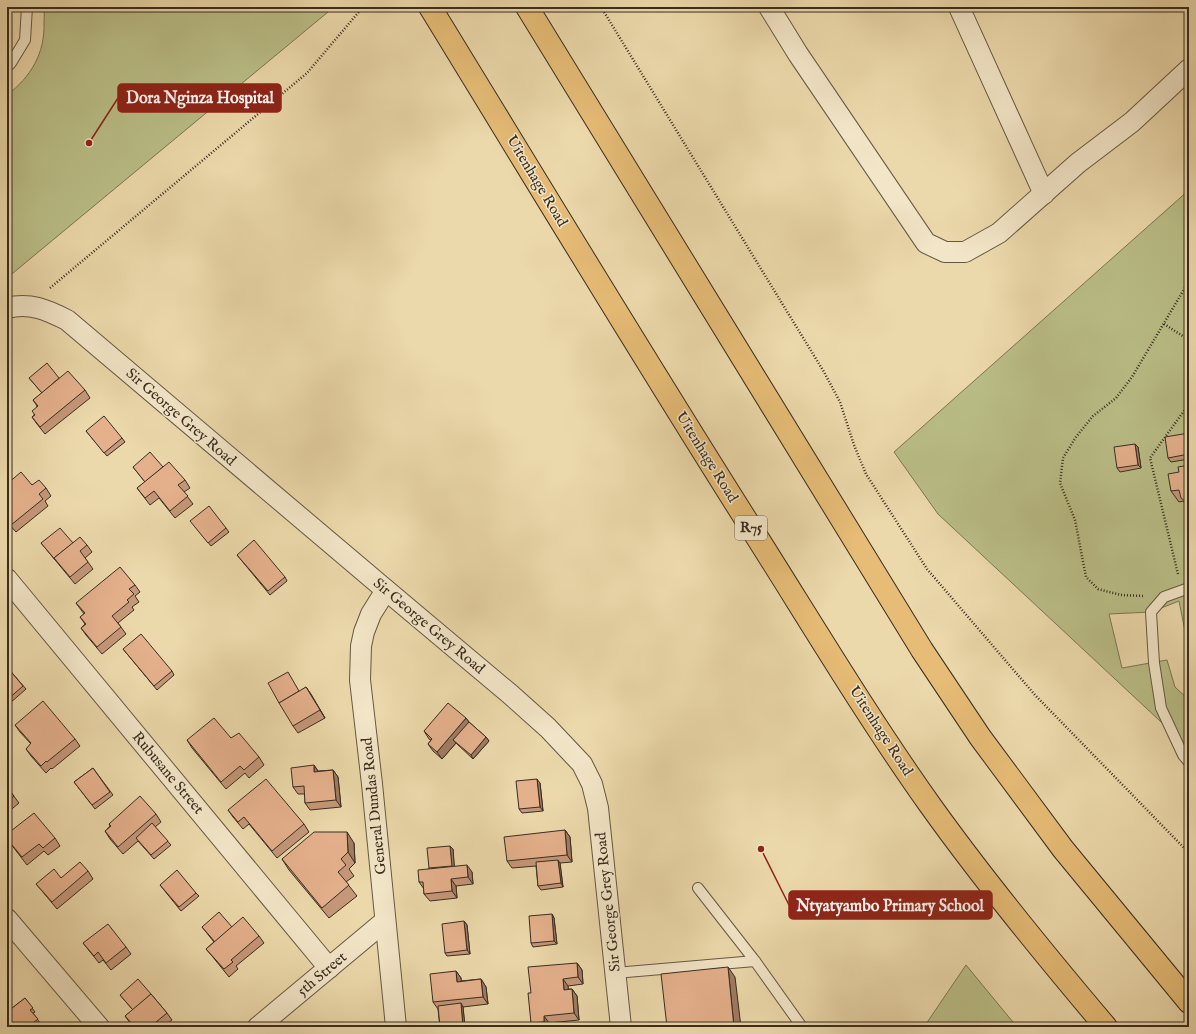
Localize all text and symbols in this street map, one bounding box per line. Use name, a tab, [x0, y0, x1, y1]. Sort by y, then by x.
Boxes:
callout: Dora Nginza Hospital	[118, 84, 281, 112]
text: Dora Nginza Hospital	[126, 89, 275, 109]
street label: Uitenhage Road	[502, 132, 572, 231]
street label: Sir George Grey Road	[122, 364, 241, 471]
street label: Uitenhage Road	[672, 408, 743, 507]
road number: R75	[735, 516, 767, 540]
street label: Sir George Grey Road	[369, 574, 489, 679]
street label: Uitenhage Road	[845, 682, 918, 780]
street label: Rubusane Street	[128, 728, 208, 818]
street label: General Dundas Road	[357, 735, 391, 876]
street label: Sir George Grey Road	[591, 830, 625, 973]
callout: Ntyatyambo Primary School	[789, 891, 992, 919]
text: Ntyatyambo Primary School	[795, 897, 984, 917]
street label: 5th Street	[293, 948, 351, 1000]

